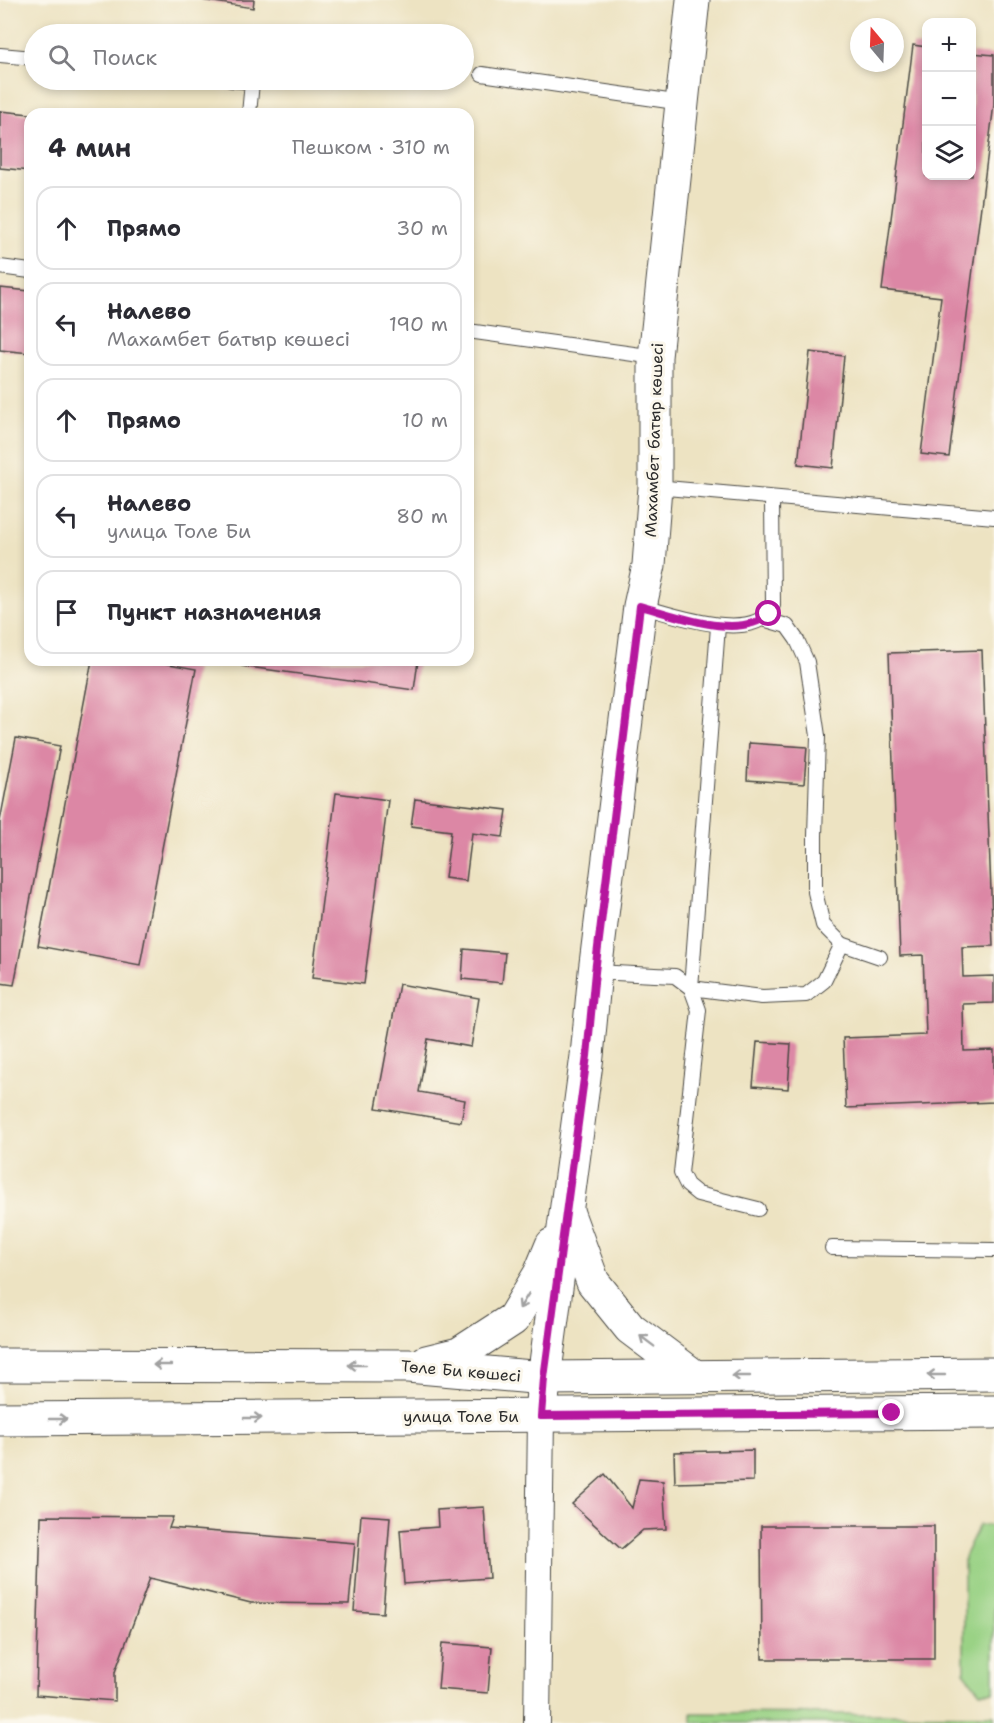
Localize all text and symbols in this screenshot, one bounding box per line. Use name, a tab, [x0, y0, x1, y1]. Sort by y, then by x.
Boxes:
north arrow	[850, 18, 904, 72]
map controls	[922, 18, 976, 180]
button: +	[922, 18, 976, 72]
search box	[24, 24, 474, 90]
icon: search	[45, 41, 78, 74]
text: Поиск	[93, 43, 157, 72]
button: −	[922, 72, 976, 126]
button: layers	[922, 126, 976, 180]
text: 4 мин	[48, 130, 131, 165]
text: Пешком · 310 m	[292, 134, 450, 160]
icon: ahead	[50, 212, 83, 245]
text: Прямо	[107, 214, 181, 243]
text: 30 m	[396, 215, 448, 241]
text: Налево	[107, 297, 191, 326]
icon: left	[50, 308, 83, 341]
text: 190 m	[389, 311, 448, 337]
text: Махамбет батыр көшесі	[107, 326, 350, 352]
street label: Махамбет батыр көшесі	[640, 342, 668, 538]
icon: ahead	[50, 404, 83, 437]
text: Прямо	[107, 406, 181, 435]
text: 10 m	[402, 407, 448, 433]
text: Налево	[107, 489, 191, 518]
icon: left	[50, 500, 83, 533]
text: 80 m	[396, 503, 448, 529]
text: улица Толе Би	[107, 518, 251, 544]
icon: arrive	[50, 596, 83, 629]
text: Пункт назначения	[107, 598, 321, 627]
route start	[755, 600, 781, 626]
one-way arrow	[518, 1292, 530, 1309]
one-way arrow	[639, 1335, 655, 1347]
street label: Төле Би көшесі	[400, 1355, 522, 1387]
one-way arrow	[153, 1359, 173, 1371]
one-way arrow	[348, 1360, 368, 1371]
one-way arrow	[926, 1369, 946, 1381]
one-way arrow	[731, 1370, 751, 1381]
route end	[878, 1399, 904, 1425]
street label: улица Толе Би	[403, 1406, 519, 1427]
one-way arrow	[243, 1412, 263, 1423]
one-way arrow	[48, 1413, 68, 1425]

